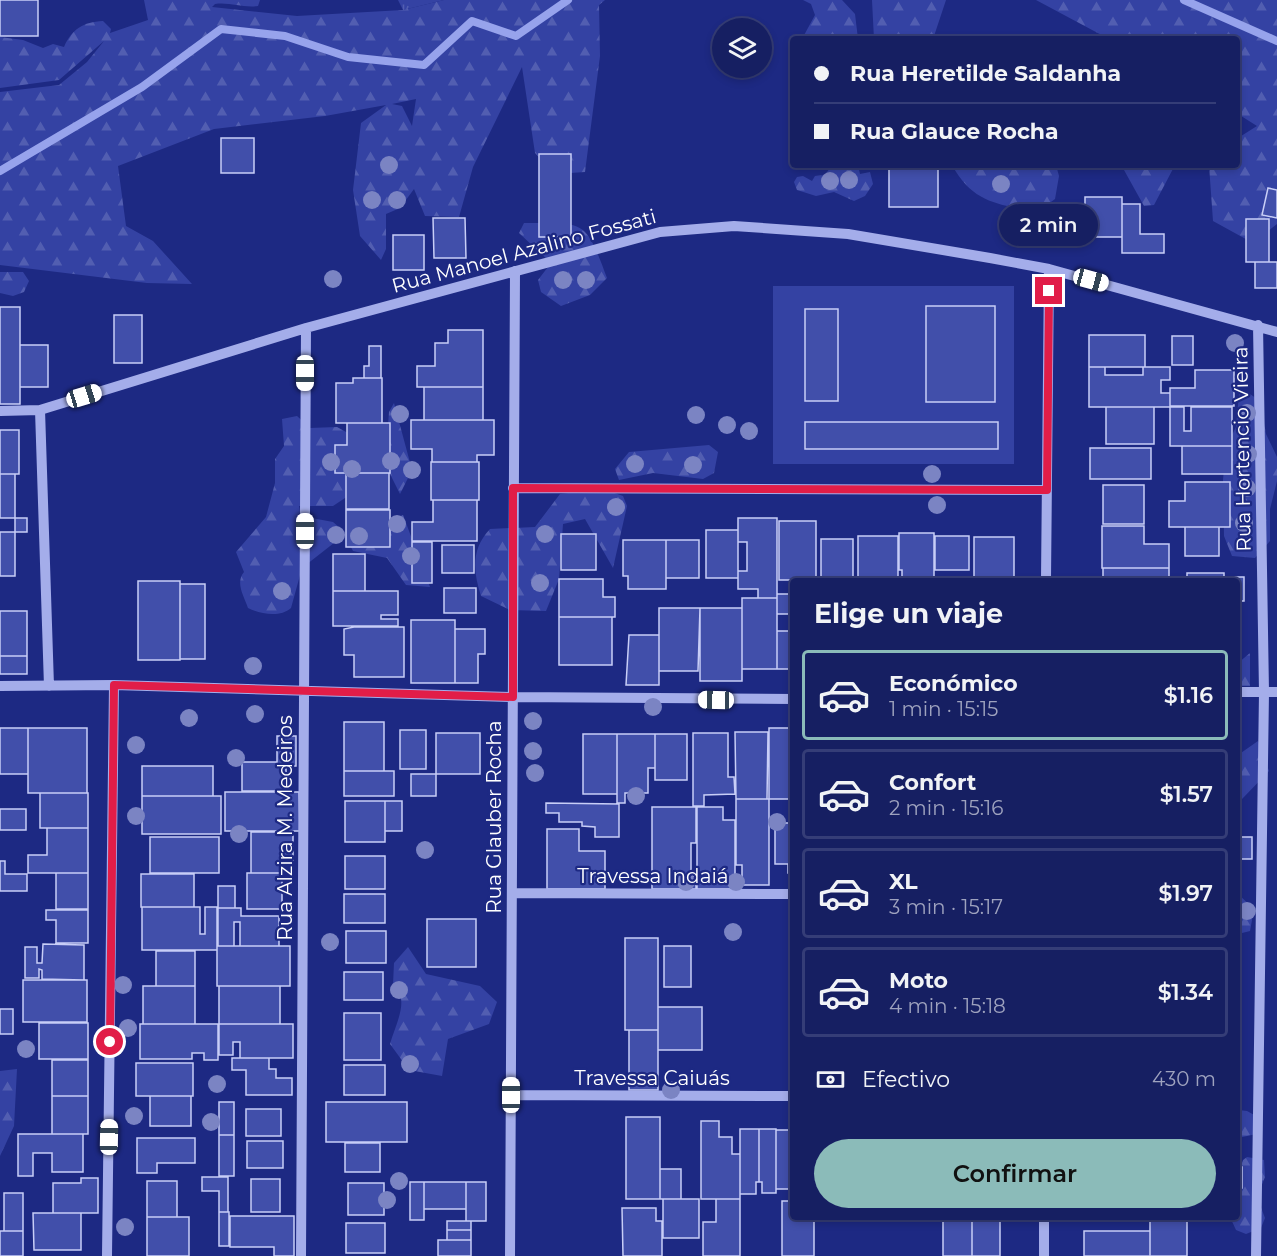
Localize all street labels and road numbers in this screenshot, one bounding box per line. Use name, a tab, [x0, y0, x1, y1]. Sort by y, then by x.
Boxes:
street label: Rua Manoel Azalino Fossati	[389, 204, 659, 298]
street label: Rua Hortencio Vieira	[1228, 346, 1256, 552]
street label: Rua Alzira M. Medeiros	[273, 715, 297, 941]
street label: Rua Glauber Rocha	[482, 720, 506, 914]
street label: Travessa Indaiá	[577, 864, 729, 888]
street label: Travessa Caiuás	[574, 1066, 730, 1090]

